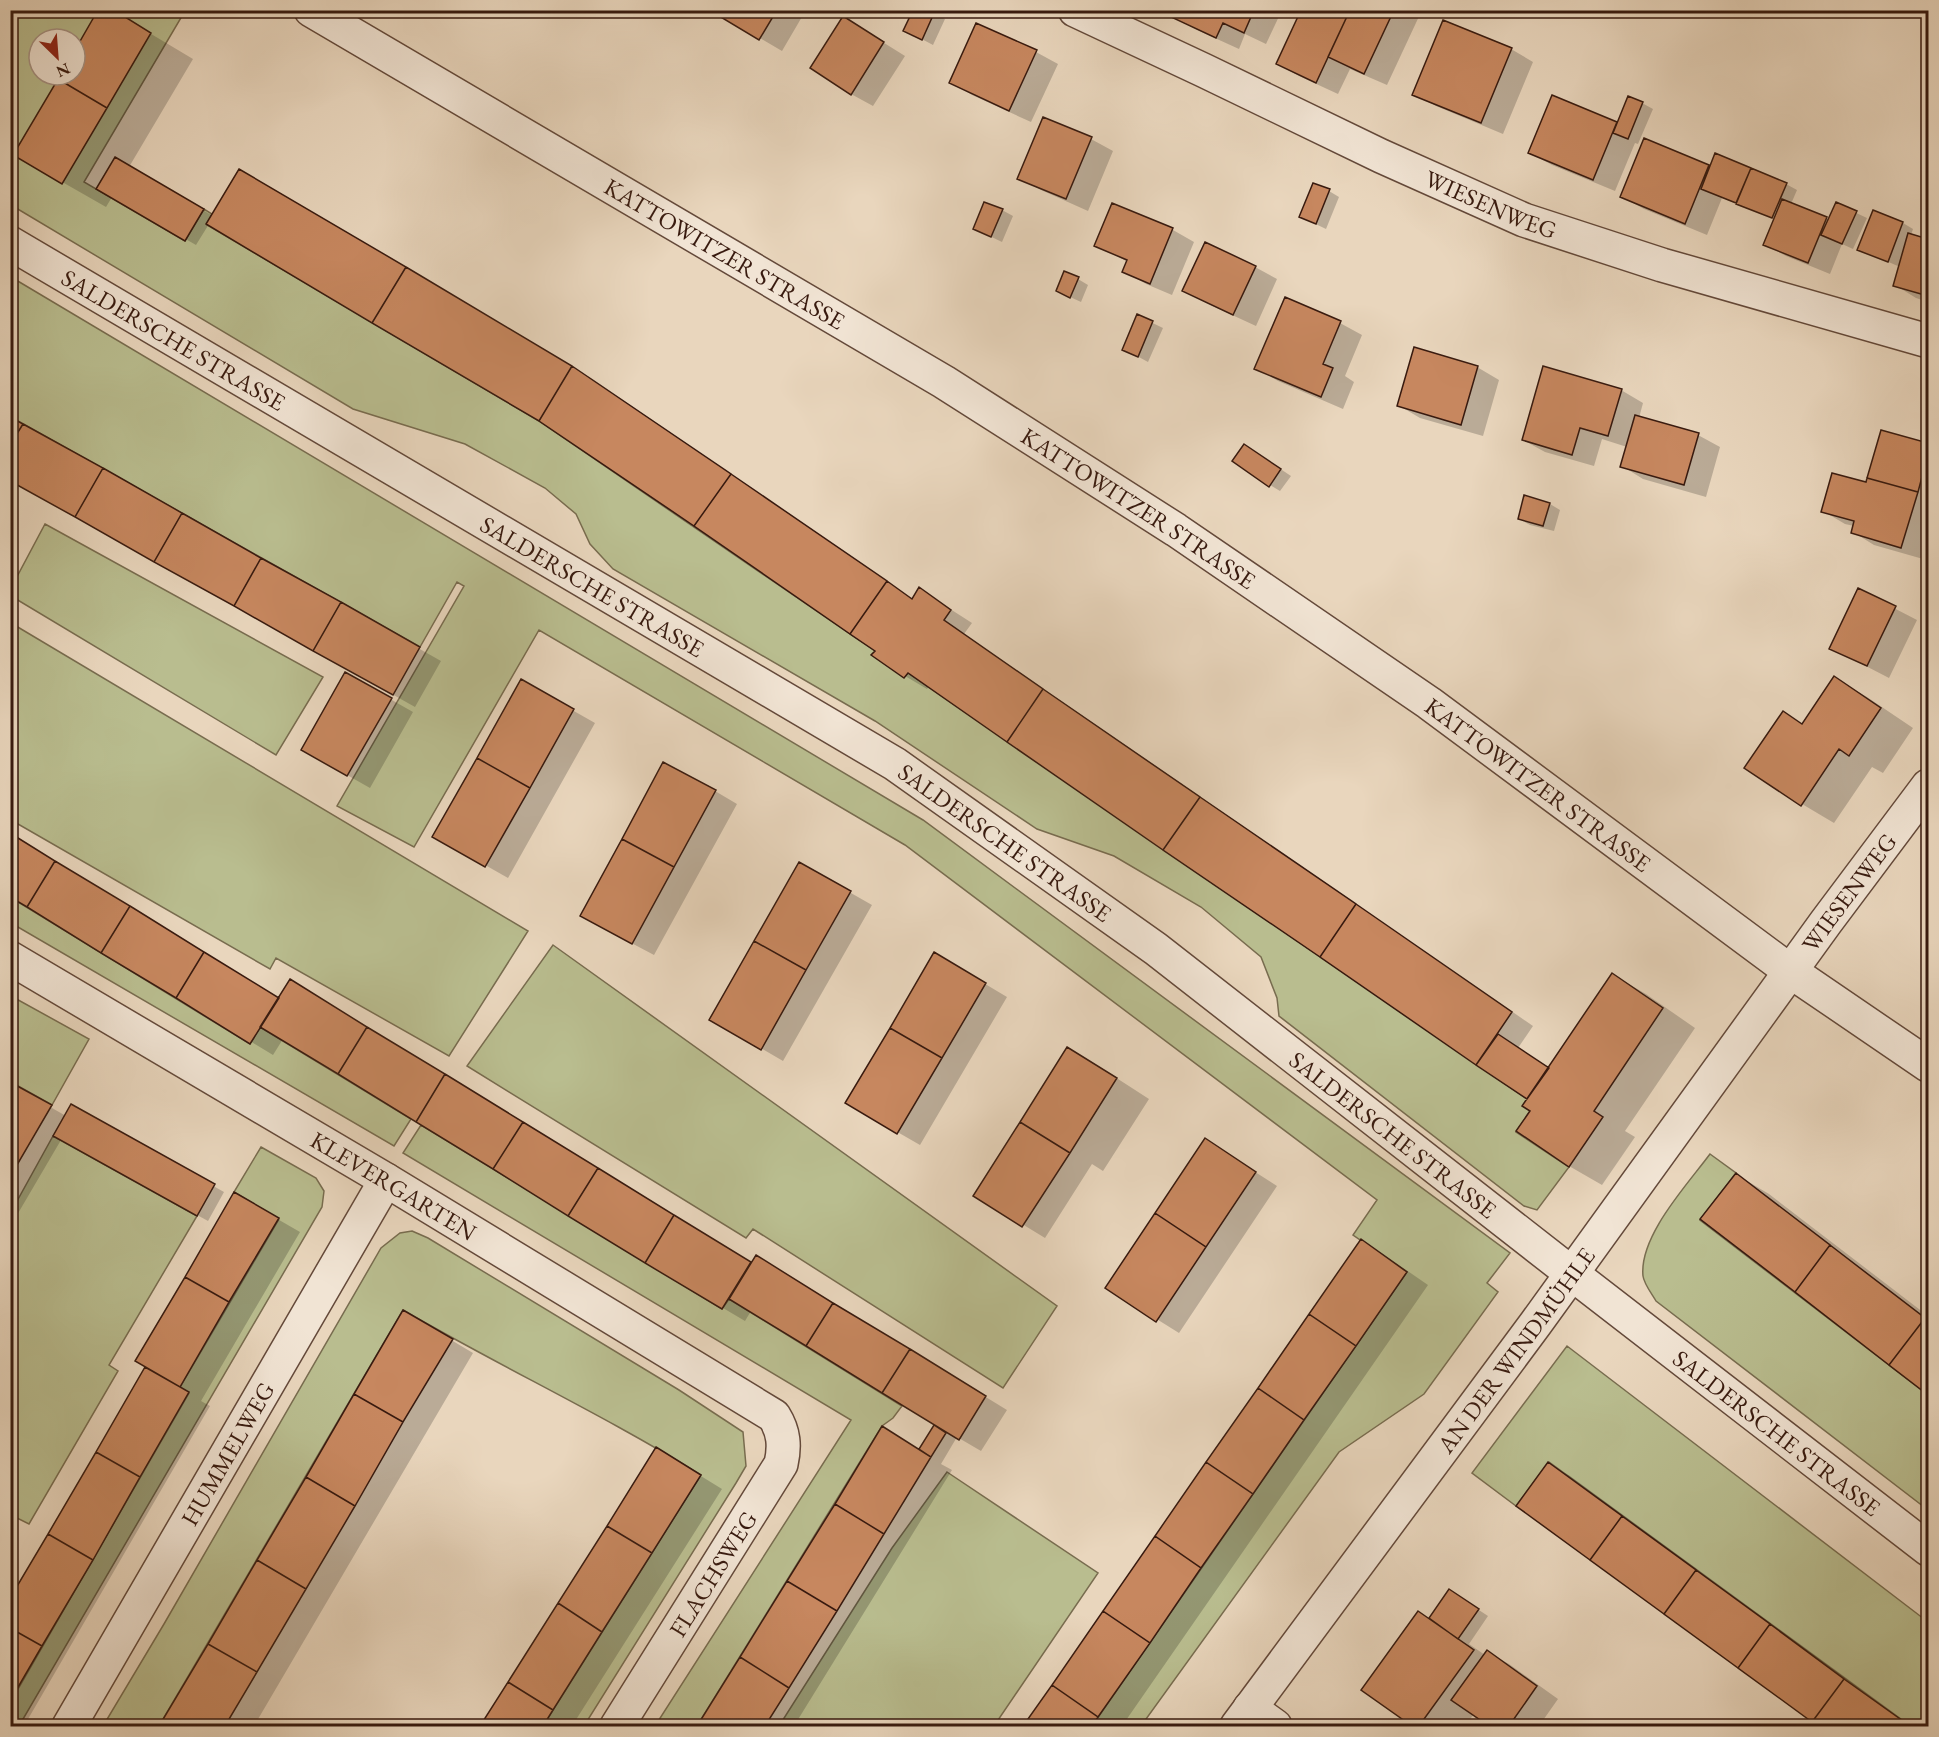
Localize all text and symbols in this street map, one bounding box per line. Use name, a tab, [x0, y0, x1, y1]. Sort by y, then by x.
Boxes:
north arrow	[27, 27, 87, 87]
text: N	[53, 58, 73, 82]
street label: WIESENWEG	[1420, 162, 1561, 245]
street label: KATTOWITZER STRASSE	[599, 170, 851, 336]
street label: SALDERSCHE STRASSE	[56, 261, 291, 417]
street label: KATTOWITZER STRASSE	[1016, 420, 1262, 596]
street label: SALDERSCHE STRASSE	[475, 508, 710, 664]
street label: KATTOWITZER STRASSE	[1419, 690, 1657, 878]
street label: SALDERSCHE STRASSE	[892, 756, 1118, 928]
street label: WIESENWEG	[1794, 827, 1903, 958]
street label: SALDERSCHE STRASSE	[1284, 1044, 1503, 1225]
street label: KLEVERGARTEN	[305, 1124, 482, 1247]
street label: AN DER WINDMÜHLE	[1429, 1241, 1601, 1460]
street label: SALDERSCHE STRASSE	[1667, 1342, 1887, 1522]
street label: HUMMELWEG	[173, 1376, 281, 1531]
street label: FLACHSWEG	[662, 1505, 764, 1643]

